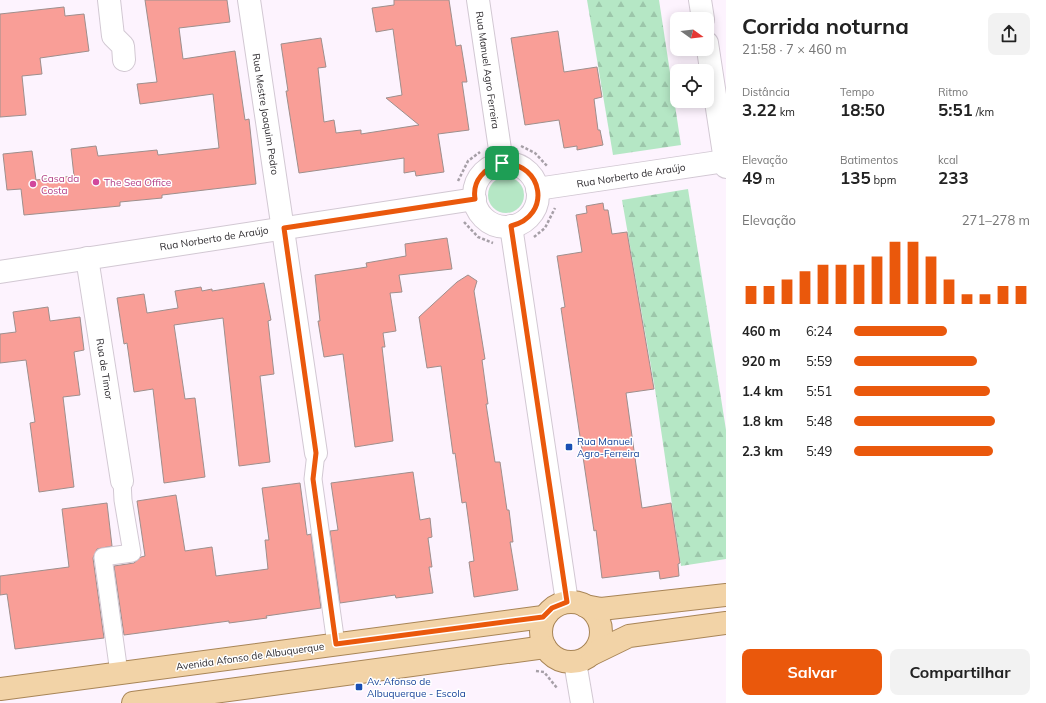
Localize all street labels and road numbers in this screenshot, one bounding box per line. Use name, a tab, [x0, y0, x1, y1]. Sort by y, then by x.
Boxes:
street label: Rua Manuel Agro Ferreira	[473, 10, 502, 130]
street label: Rua Mestre Joaquim Pedro	[249, 52, 282, 176]
street label: Rua Norberto de Araújo	[576, 160, 687, 191]
street label: Rua Norberto de Araújo	[159, 223, 270, 254]
street label: Rua de Timor	[93, 337, 116, 401]
street label: Avenida Afonso de Albuquerque	[175, 640, 325, 673]

